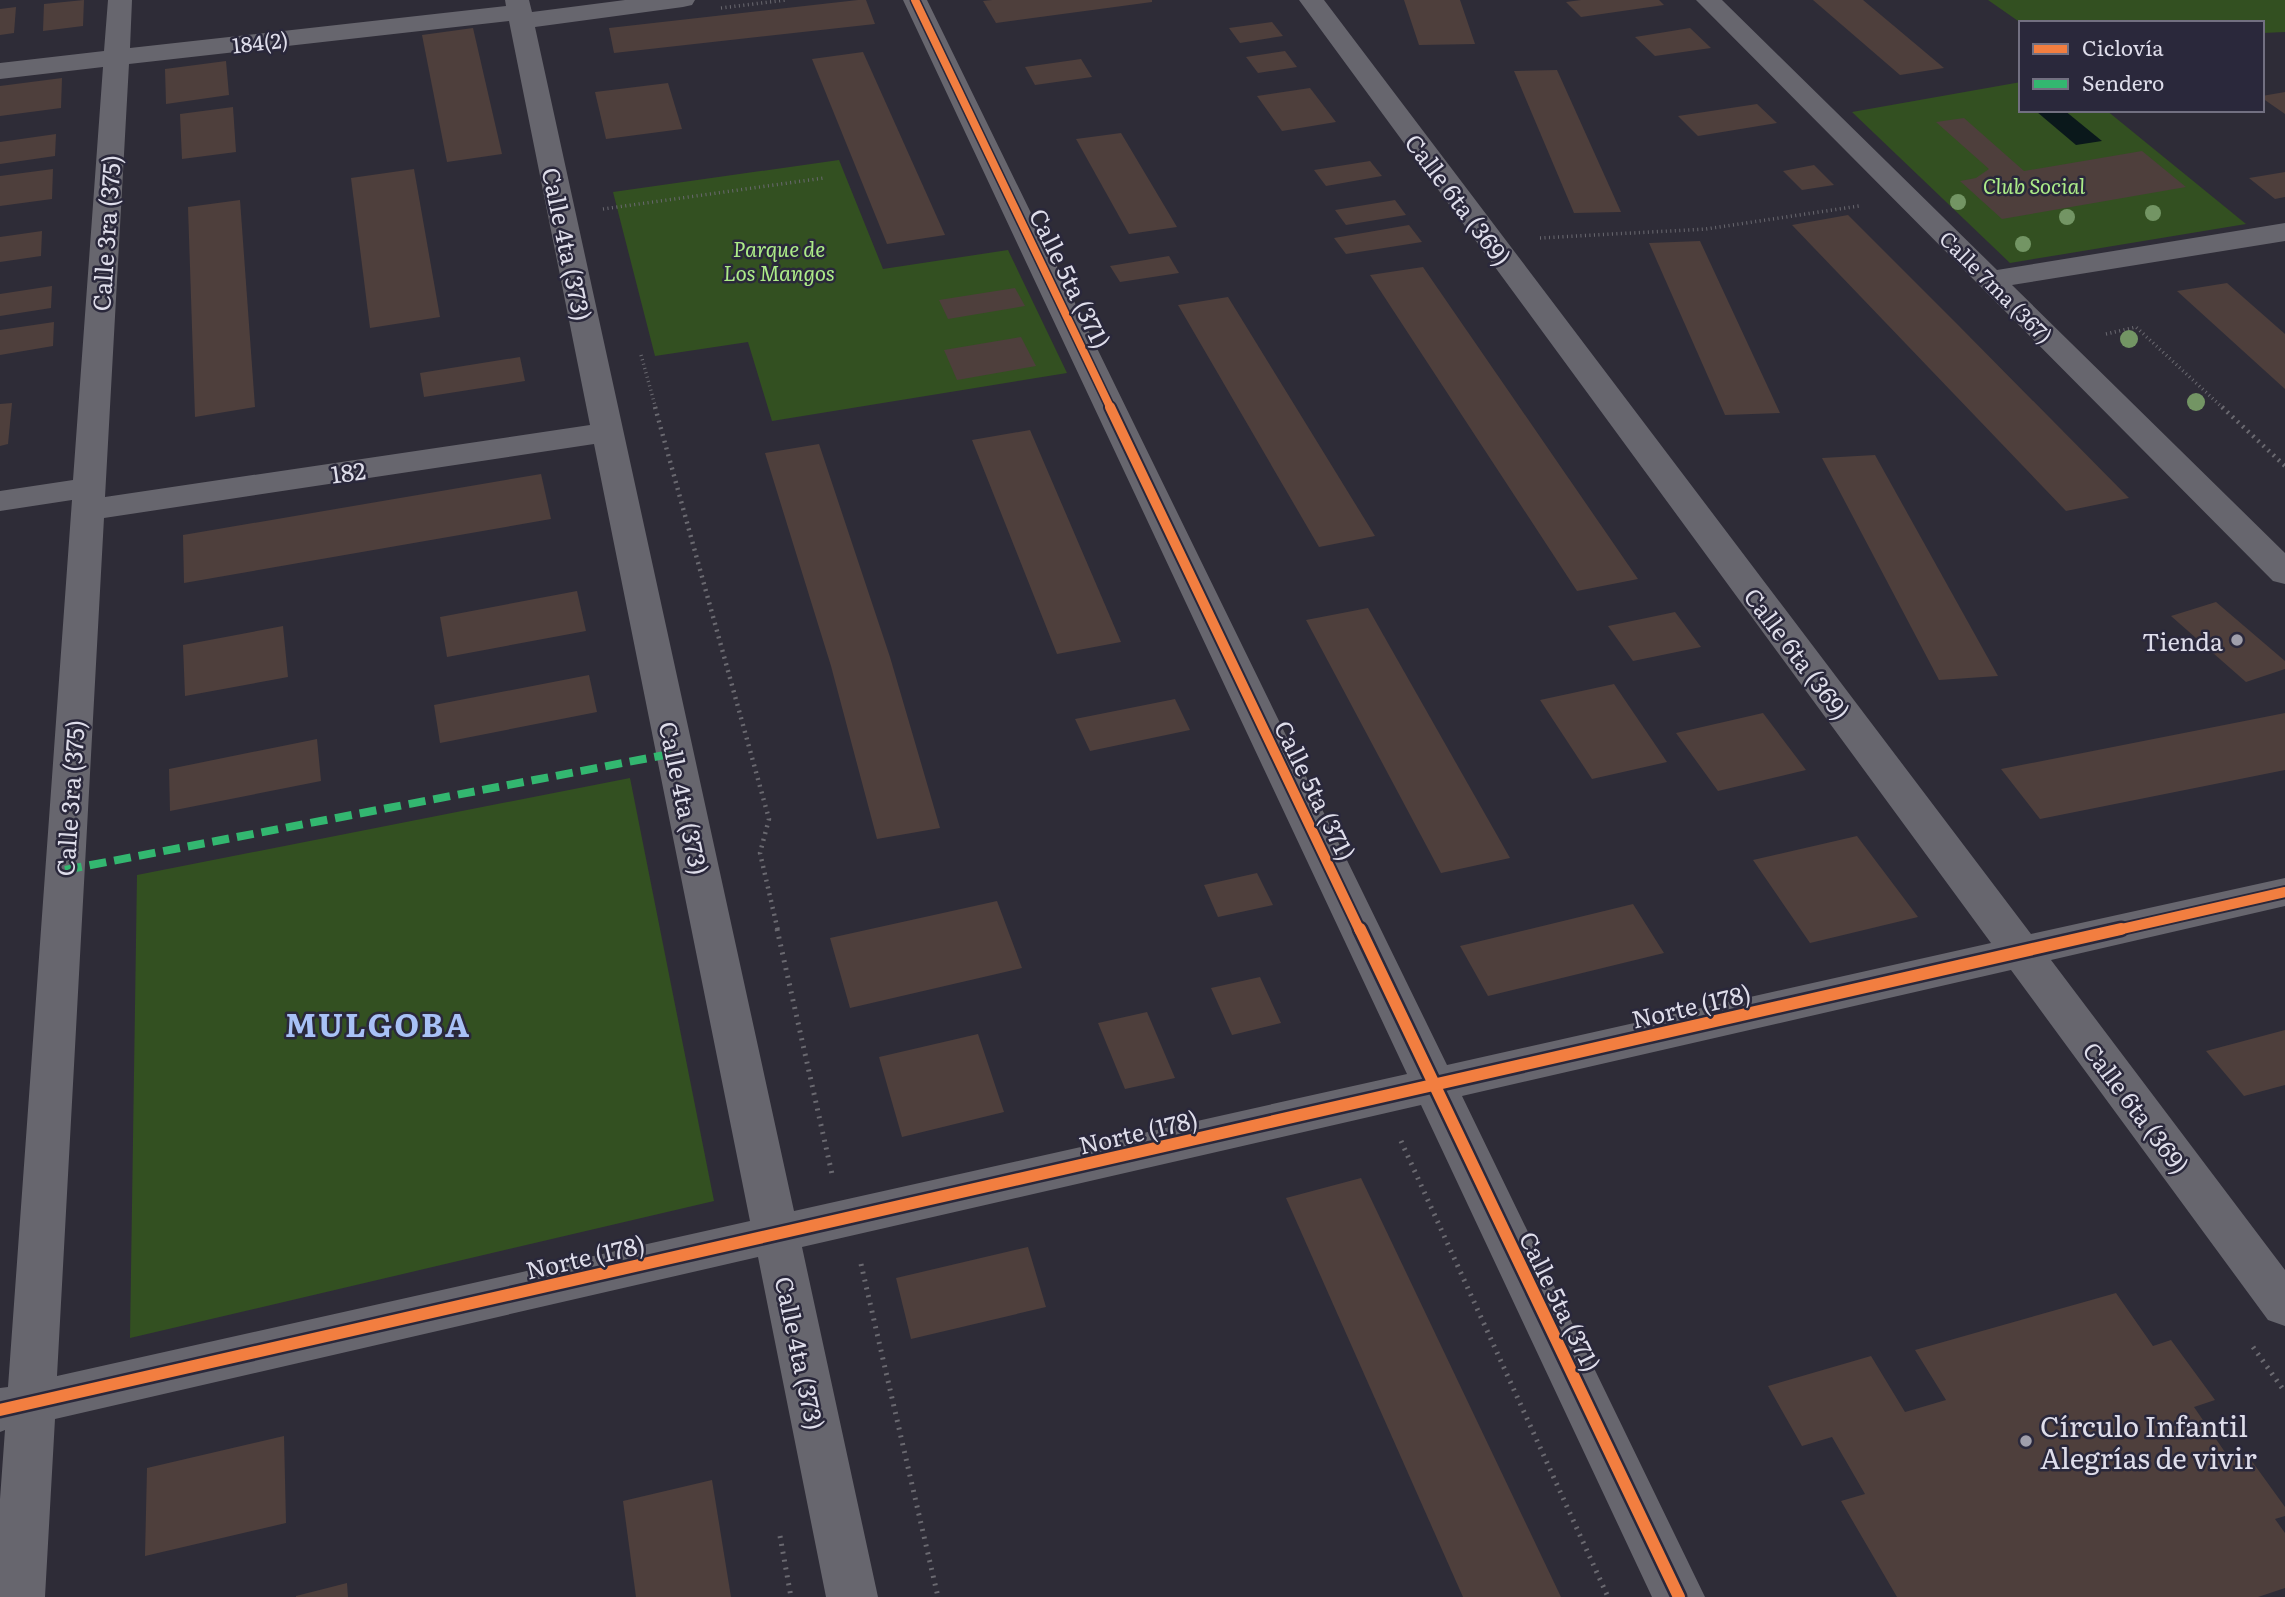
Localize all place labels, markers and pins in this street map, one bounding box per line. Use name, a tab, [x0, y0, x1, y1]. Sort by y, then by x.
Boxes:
place label: Tienda	[2142, 623, 2223, 658]
marker: Tienda	[2229, 632, 2245, 648]
place label: Círculo Infantil Alegrías de vivir	[2040, 1404, 2257, 1478]
marker: Círculo Infantil Alegrías de vivir	[2018, 1433, 2034, 1449]

